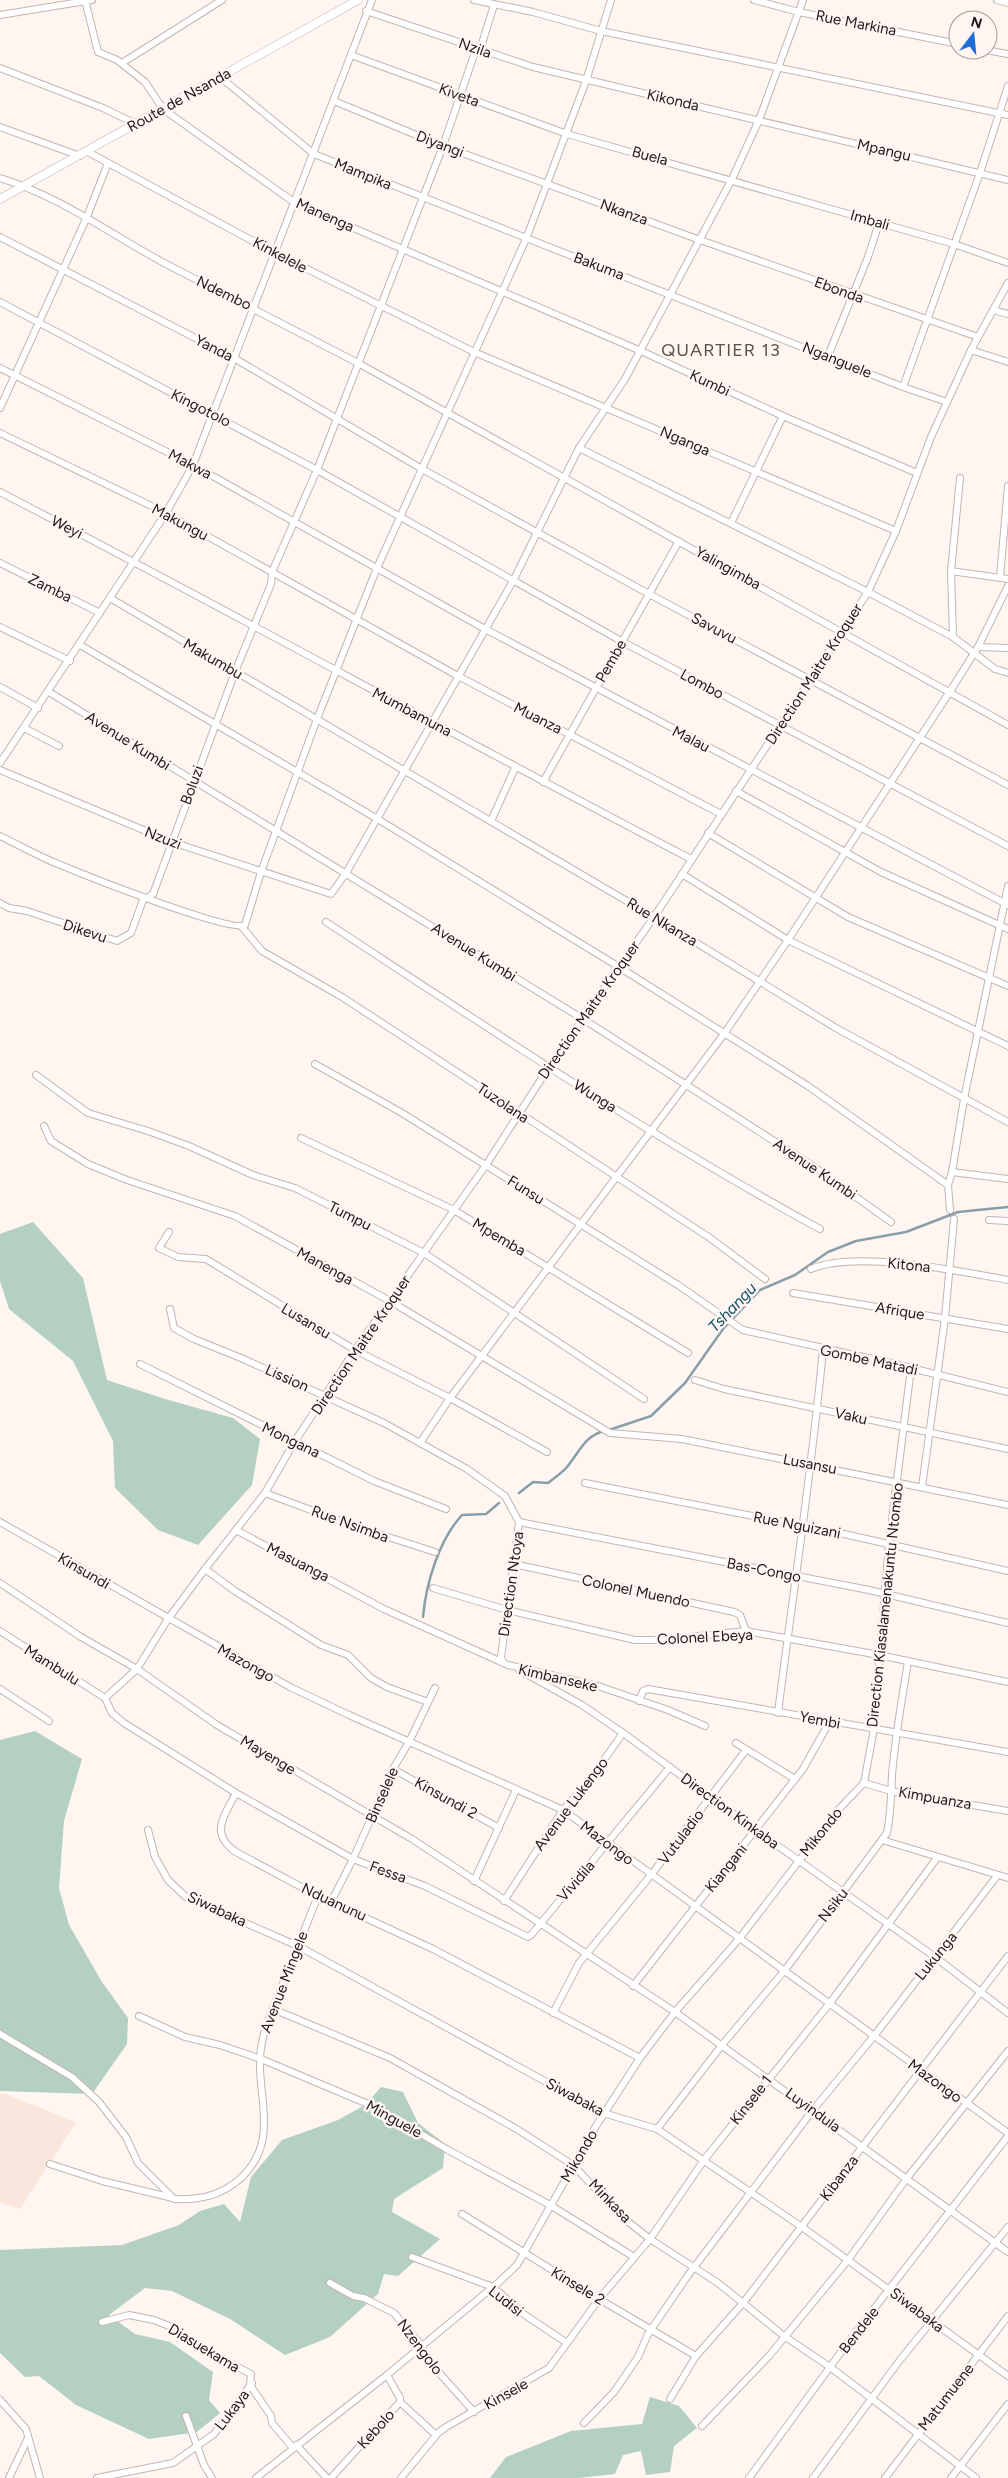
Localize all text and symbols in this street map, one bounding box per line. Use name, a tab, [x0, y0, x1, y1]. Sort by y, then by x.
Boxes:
street label: Rue Markina	[814, 6, 898, 40]
north arrow	[948, 10, 998, 60]
text: N	[969, 13, 984, 33]
street label: Nzila	[456, 34, 494, 62]
street label: Route de Nsanda	[124, 64, 234, 136]
street label: Kiveta	[436, 79, 482, 111]
street label: Kikonda	[645, 85, 701, 115]
street label: Diyangi	[414, 127, 466, 161]
street label: Mpangu	[855, 135, 913, 165]
street label: Buela	[630, 143, 670, 169]
street label: Mampika	[332, 154, 394, 194]
street label: Manenga	[293, 194, 357, 236]
street label: Nkanza	[598, 195, 650, 229]
street label: Imbali	[848, 206, 892, 234]
street label: Kinkelele	[250, 233, 310, 277]
street label: Bakuma	[571, 248, 627, 284]
street label: Ndembo	[194, 272, 255, 314]
street label: Ebonda	[812, 273, 866, 307]
street label: Yanda	[192, 331, 236, 365]
street label: Nganguele	[800, 338, 874, 382]
district label: QUARTIER 13	[661, 339, 781, 361]
street label: Kumbi	[687, 366, 733, 400]
street label: Kingotolo	[168, 385, 234, 431]
street label: Nganga	[657, 422, 713, 460]
street label: Makwa	[165, 445, 215, 483]
street label: Makungu	[149, 500, 211, 544]
street label: Weyi	[48, 511, 86, 543]
street label: Yalingimba	[692, 543, 764, 593]
street label: Zamba	[25, 570, 75, 606]
street label: Direction Maitre Kroquer	[762, 600, 866, 748]
street label: Savuvu	[688, 609, 740, 647]
street label: Makumbu	[180, 635, 246, 683]
street label: Pembe	[592, 636, 630, 686]
street label: Lombo	[677, 665, 727, 703]
street label: Mumbamuna	[369, 684, 455, 740]
street label: Muanza	[511, 698, 565, 738]
street label: Avenue Kumbi	[82, 708, 174, 774]
street label: Malau	[669, 722, 713, 756]
street label: Boluzi	[177, 763, 207, 807]
street label: Nzuzi	[142, 823, 184, 853]
street label: Rue Nkanza	[623, 894, 701, 950]
street label: Dikevu	[61, 915, 109, 947]
street label: Avenue Kumbi	[428, 919, 520, 985]
street label: Direction Maitre Kroquer	[534, 937, 644, 1083]
street label: Wunga	[570, 1076, 620, 1116]
street label: Tuzolana	[474, 1079, 532, 1127]
street label: Avenue Kumbi	[770, 1134, 860, 1204]
street label: Funsu	[504, 1172, 548, 1208]
street label: Tumpu	[325, 1198, 375, 1234]
street label: Mpemba	[469, 1214, 529, 1260]
street label: Manenga	[294, 1243, 356, 1289]
street label: Kitona	[887, 1254, 931, 1276]
street label: Direction Maitre Kroquer	[307, 1272, 415, 1418]
water label: Tshangu	[704, 1279, 760, 1336]
street label: Afrique	[874, 1298, 926, 1324]
street label: Lusansu	[278, 1299, 334, 1343]
street label: Gombe Matadi	[818, 1341, 920, 1379]
street label: Lission	[262, 1360, 312, 1396]
street label: Vaku	[833, 1404, 869, 1428]
street label: Mongana	[259, 1418, 323, 1462]
street label: Lusansu	[782, 1450, 838, 1478]
street label: Direction Kiasalamenakuntu Ntombo	[863, 1481, 907, 1728]
street label: Rue Nsimba	[309, 1502, 391, 1546]
street label: Rue Nguizani	[752, 1508, 842, 1542]
street label: Direction Ntoya	[495, 1530, 527, 1638]
street label: Masuanga	[264, 1539, 332, 1585]
street label: Kinsundi	[55, 1549, 113, 1593]
street label: Bas-Congo	[725, 1554, 803, 1586]
street label: Colonel Muendo	[580, 1571, 692, 1611]
street label: Colonel Ebeya	[657, 1625, 753, 1649]
street label: Mazongo	[214, 1640, 278, 1686]
street label: Mambulu	[21, 1641, 83, 1689]
street label: Kimbanseke	[517, 1660, 599, 1696]
street label: Yembi	[798, 1708, 842, 1732]
street label: Mayenge	[237, 1731, 299, 1779]
street label: Avenue Lukengo	[530, 1754, 612, 1854]
street label: Binselele	[362, 1764, 402, 1826]
street label: Direction Kinkaba	[677, 1769, 783, 1853]
street label: Kinsundi 2	[411, 1773, 481, 1823]
street label: Kimpuanza	[897, 1783, 973, 1813]
street label: Mikondo	[796, 1804, 846, 1860]
street label: Vutuladio	[654, 1806, 708, 1868]
street label: Mazongo	[577, 1817, 638, 1869]
street label: Kiangani	[701, 1840, 751, 1896]
street label: Fessa	[367, 1857, 409, 1887]
street label: Vividila	[553, 1857, 599, 1905]
street label: Nduanunu	[299, 1879, 369, 1925]
street label: Nsiku	[814, 1885, 852, 1925]
street label: Siwabaka	[185, 1888, 249, 1930]
street label: Lukunga	[911, 1928, 961, 1984]
street label: Avenue Mingele	[256, 1929, 312, 2035]
street label: Mazongo	[905, 2055, 966, 2107]
street label: Kinsele 1	[726, 2072, 776, 2128]
street label: Siwabaka	[543, 2074, 607, 2120]
street label: Luyindula	[782, 2084, 844, 2136]
street label: Minguele	[363, 2096, 425, 2142]
street label: Mikondo	[557, 2126, 601, 2186]
street label: Kibanza	[816, 2152, 862, 2204]
street label: Minkasa	[585, 2175, 635, 2227]
street label: Kinsele 2	[548, 2263, 608, 2309]
street label: Ludisi	[485, 2282, 527, 2320]
street label: Siwabaka	[886, 2284, 948, 2336]
street label: Bendele	[835, 2303, 883, 2357]
street label: Nzengolo	[393, 2316, 447, 2379]
street label: Diasuekama	[165, 2320, 243, 2376]
street label: Matumuene	[914, 2360, 978, 2434]
street label: Kinsele	[481, 2375, 531, 2413]
street label: Lukaya	[211, 2386, 253, 2434]
street label: Kebolo	[354, 2405, 399, 2452]

